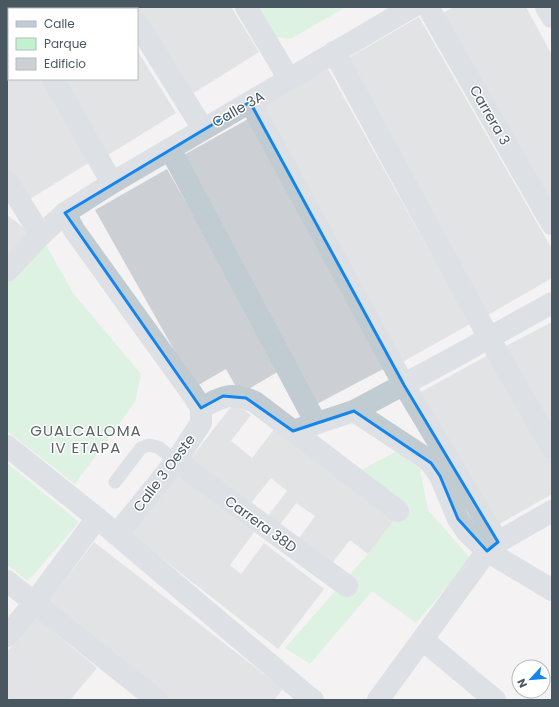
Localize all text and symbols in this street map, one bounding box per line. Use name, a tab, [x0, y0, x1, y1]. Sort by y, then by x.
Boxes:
legend	[8, 8, 138, 80]
text: Calle	[44, 15, 75, 32]
text: Parque	[44, 35, 87, 52]
text: Edificio	[44, 55, 86, 72]
street label: Carrera 3	[465, 81, 515, 149]
street label: Calle 3A	[208, 86, 268, 132]
district label: GUALCALOMA IV ETAPA	[30, 420, 142, 458]
street label: Calle 3 Oeste	[128, 430, 200, 516]
street label: Carrera 38D	[221, 491, 301, 557]
north arrow	[511, 659, 551, 699]
text: N	[513, 676, 531, 691]

